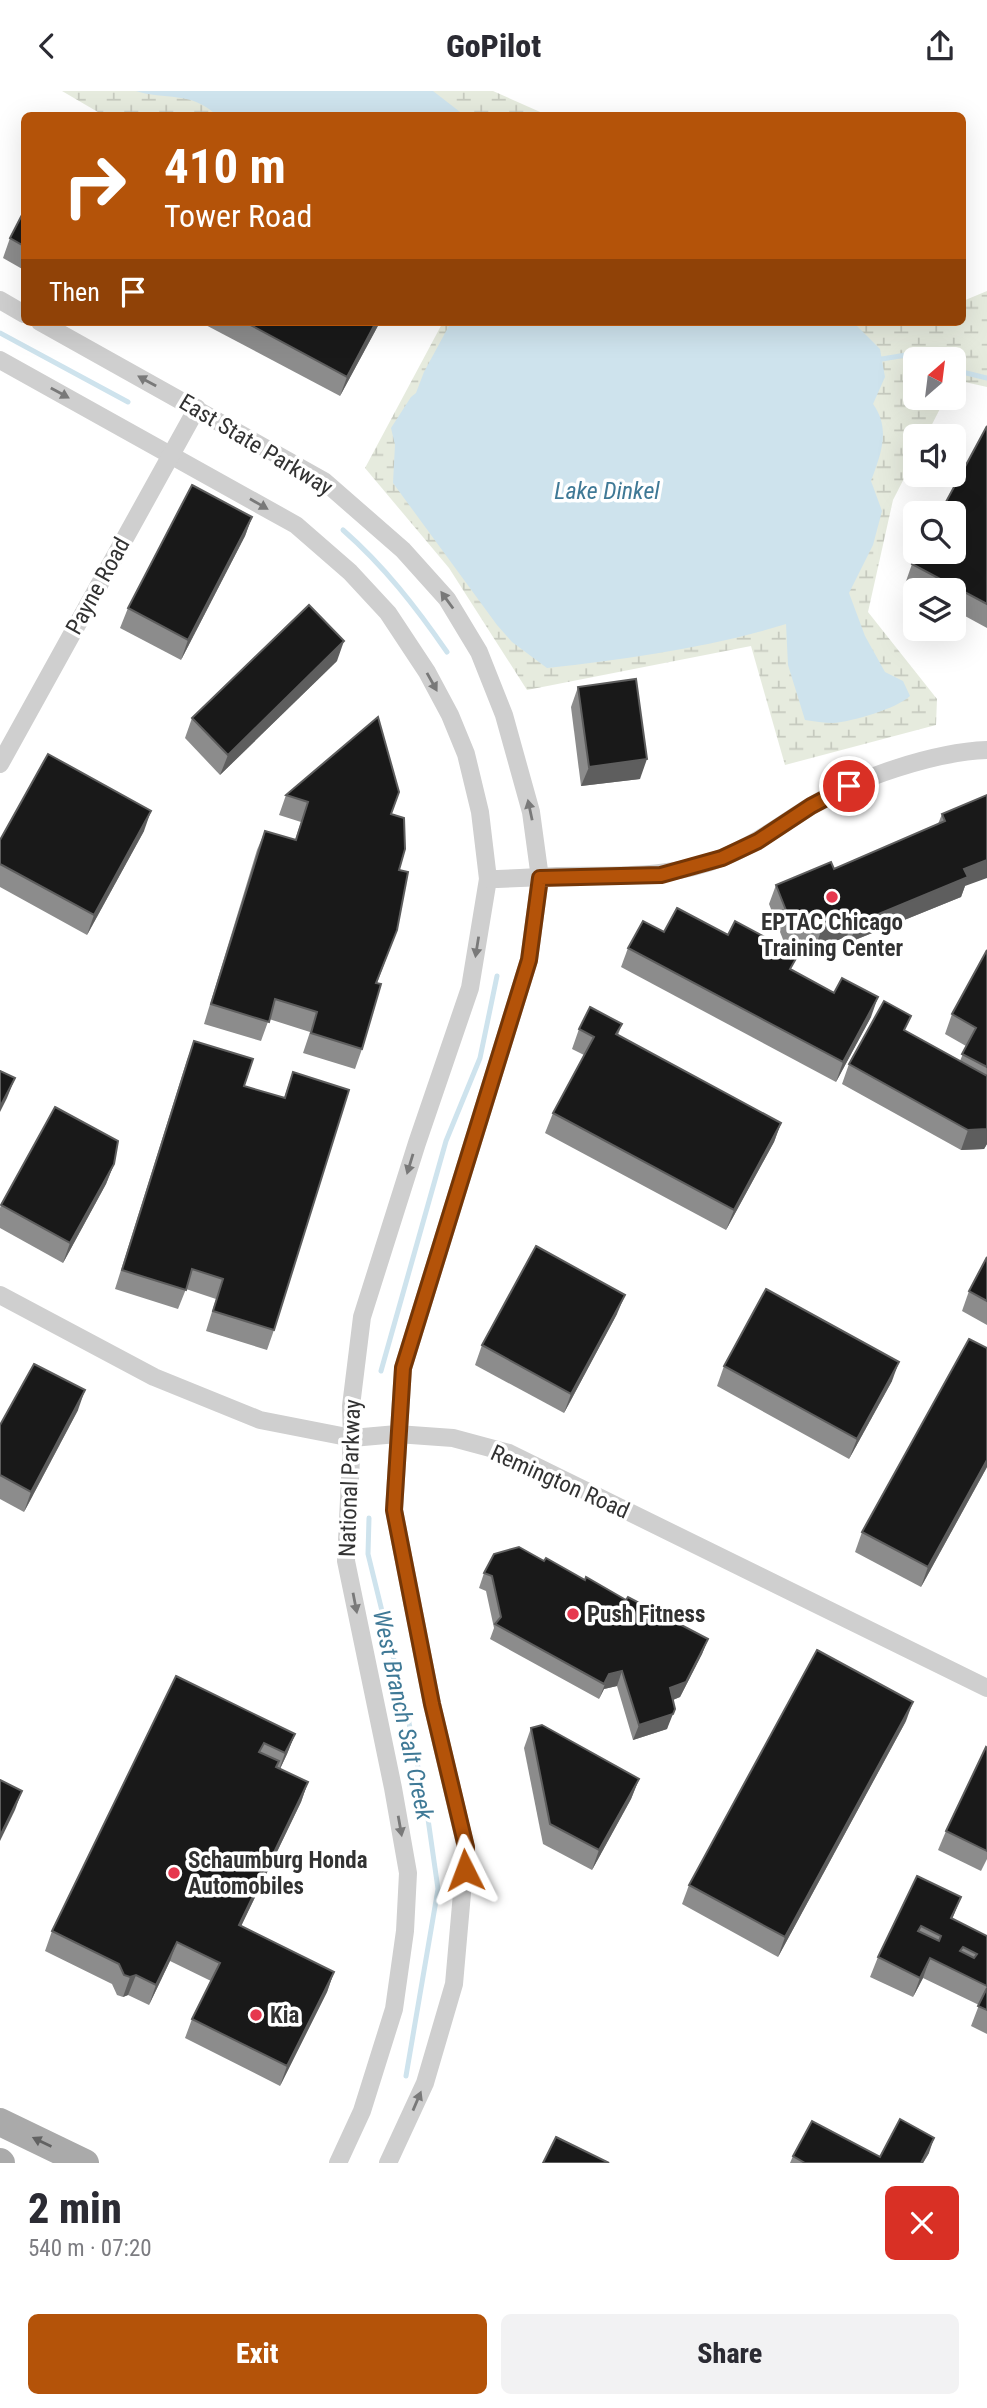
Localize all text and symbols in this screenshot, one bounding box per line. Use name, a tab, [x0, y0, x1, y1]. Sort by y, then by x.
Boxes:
icon: back	[28, 27, 66, 65]
text: GoPilot	[446, 27, 541, 65]
icon: share	[921, 27, 959, 65]
text: 410 m	[164, 138, 286, 195]
icon: right	[49, 140, 140, 231]
text: Tower Road	[164, 197, 312, 235]
icon: arrive	[114, 273, 152, 311]
text: Then	[49, 277, 100, 307]
north arrow	[903, 347, 966, 409]
map controls	[903, 347, 966, 641]
one-way arrow	[138, 375, 157, 387]
one-way arrow	[50, 387, 70, 399]
street label: East State Parkway	[174, 389, 338, 502]
button: sound	[903, 424, 966, 487]
water label: Lake Dinkel	[554, 477, 660, 505]
one-way arrow	[249, 498, 268, 510]
button: search	[903, 501, 966, 564]
street label: Payne Road	[60, 533, 136, 639]
button: layers	[903, 578, 966, 641]
one-way arrow	[440, 591, 454, 609]
one-way arrow	[426, 672, 438, 691]
pin	[819, 756, 879, 816]
icon: arrive	[830, 767, 868, 805]
one-way arrow	[524, 799, 535, 821]
marker: EPTAC Chicago Training Center	[824, 889, 840, 905]
place label: EPTAC Chicago Training Center	[761, 909, 903, 962]
one-way arrow	[471, 936, 482, 958]
one-way arrow	[405, 1154, 415, 1175]
street label: National Parkway	[334, 1398, 366, 1557]
street label: Remington Road	[487, 1439, 633, 1525]
one-way arrow	[349, 1592, 360, 1614]
place label: Push Fitness	[587, 1601, 705, 1628]
marker: Push Fitness	[565, 1606, 581, 1622]
water label: West Branch Salt Creek	[367, 1608, 439, 1823]
one-way arrow	[395, 1815, 406, 1837]
position arrow	[428, 1833, 502, 1907]
place label: Schaumburg Honda Automobiles	[188, 1847, 368, 1900]
marker: Schaumburg Honda Automobiles	[166, 1865, 182, 1881]
place label: Kia	[270, 2002, 300, 2029]
marker: Kia	[248, 2007, 264, 2023]
one-way arrow	[411, 2091, 423, 2111]
one-way arrow	[32, 2137, 52, 2148]
text: 2 min	[28, 2184, 122, 2233]
button: close	[885, 2186, 959, 2260]
text: 540 m · 07:20	[28, 2235, 152, 2262]
button: Exit	[28, 2314, 487, 2394]
button: Share	[501, 2314, 959, 2394]

